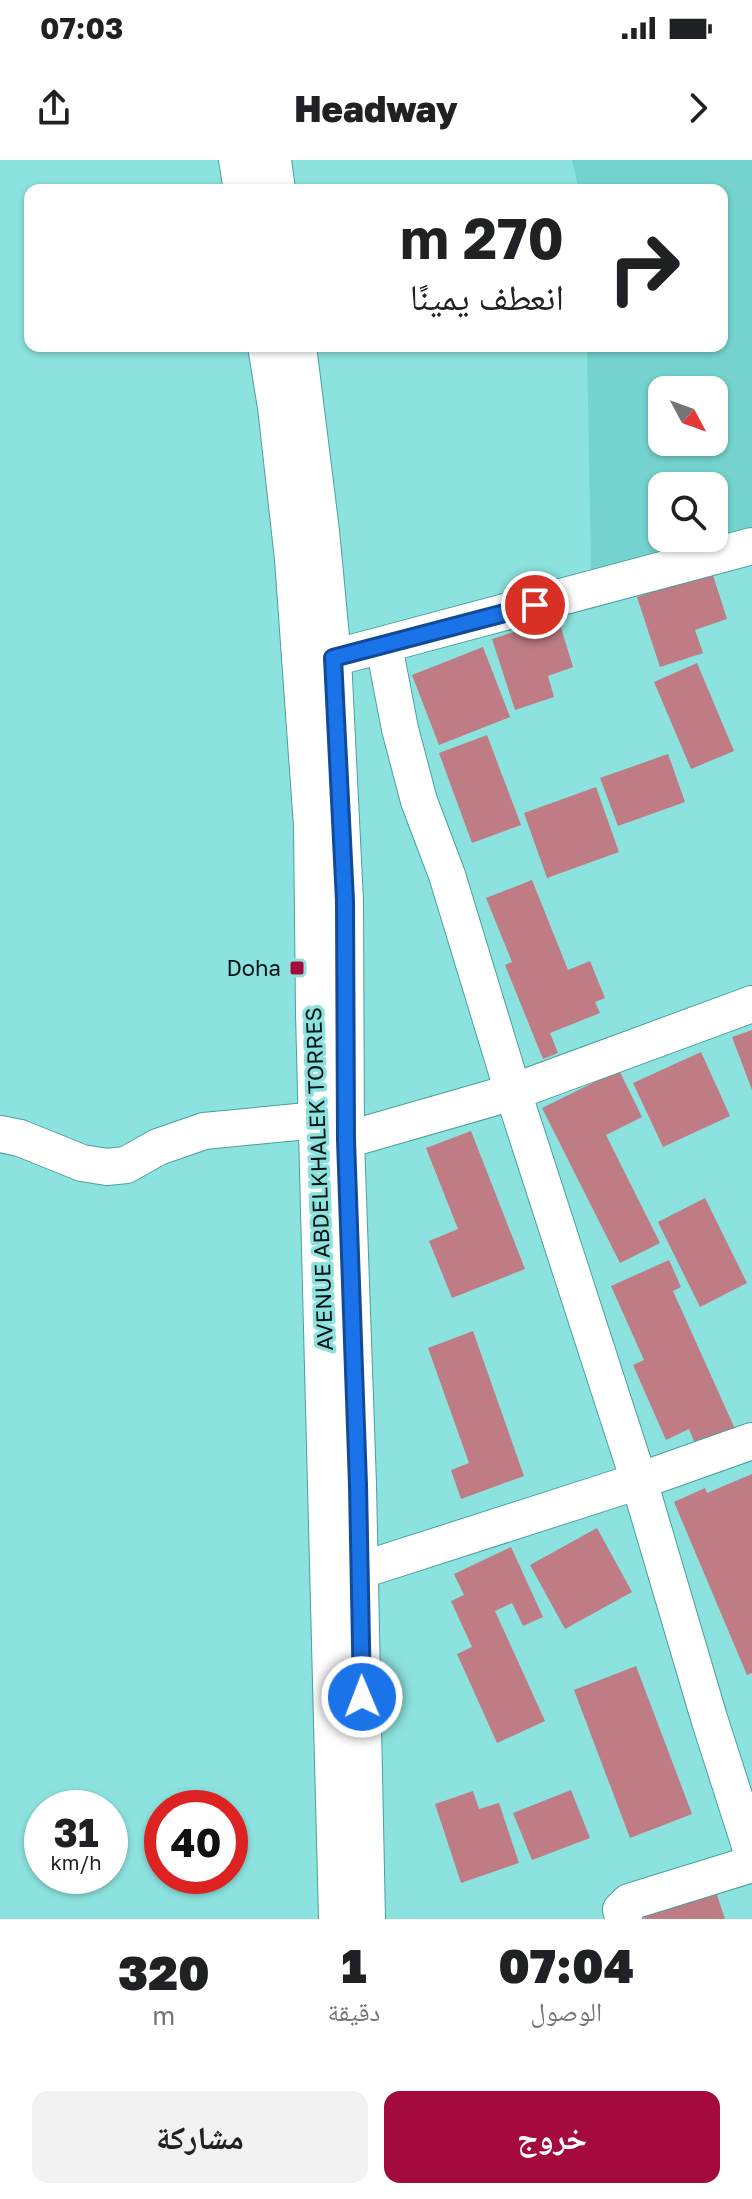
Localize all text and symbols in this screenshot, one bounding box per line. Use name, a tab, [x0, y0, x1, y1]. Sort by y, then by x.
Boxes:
text: 07:03	[40, 10, 123, 46]
icon: share	[32, 86, 76, 130]
icon: forward	[676, 86, 720, 130]
text: Headway	[294, 87, 458, 130]
text: 270 m	[400, 204, 564, 271]
icon: right	[592, 216, 696, 320]
text: انعطف يمينًا	[410, 275, 564, 318]
north arrow	[648, 376, 728, 456]
map controls	[648, 376, 728, 552]
button: search	[648, 472, 728, 552]
pin	[501, 571, 569, 639]
icon: arrive	[513, 583, 557, 627]
place label: Doha	[226, 954, 281, 981]
marker: Doha	[288, 959, 306, 977]
street label: AVENUE ABDELKHALEK TORRES	[299, 1007, 338, 1351]
position arrow	[320, 1655, 404, 1739]
speed limit sign: 40	[144, 1790, 248, 1894]
text: 31	[54, 1808, 99, 1856]
text: km/h	[51, 1850, 101, 1874]
text: 1	[341, 1936, 367, 1994]
text: 07:04	[498, 1936, 634, 1994]
text: 320	[118, 1943, 210, 2001]
text: دقيقة	[327, 1996, 380, 2027]
text: الوصول	[530, 1996, 602, 2027]
text: m	[152, 2000, 175, 2031]
button: مشاركة	[32, 2091, 368, 2183]
button: خروج	[384, 2091, 720, 2183]

